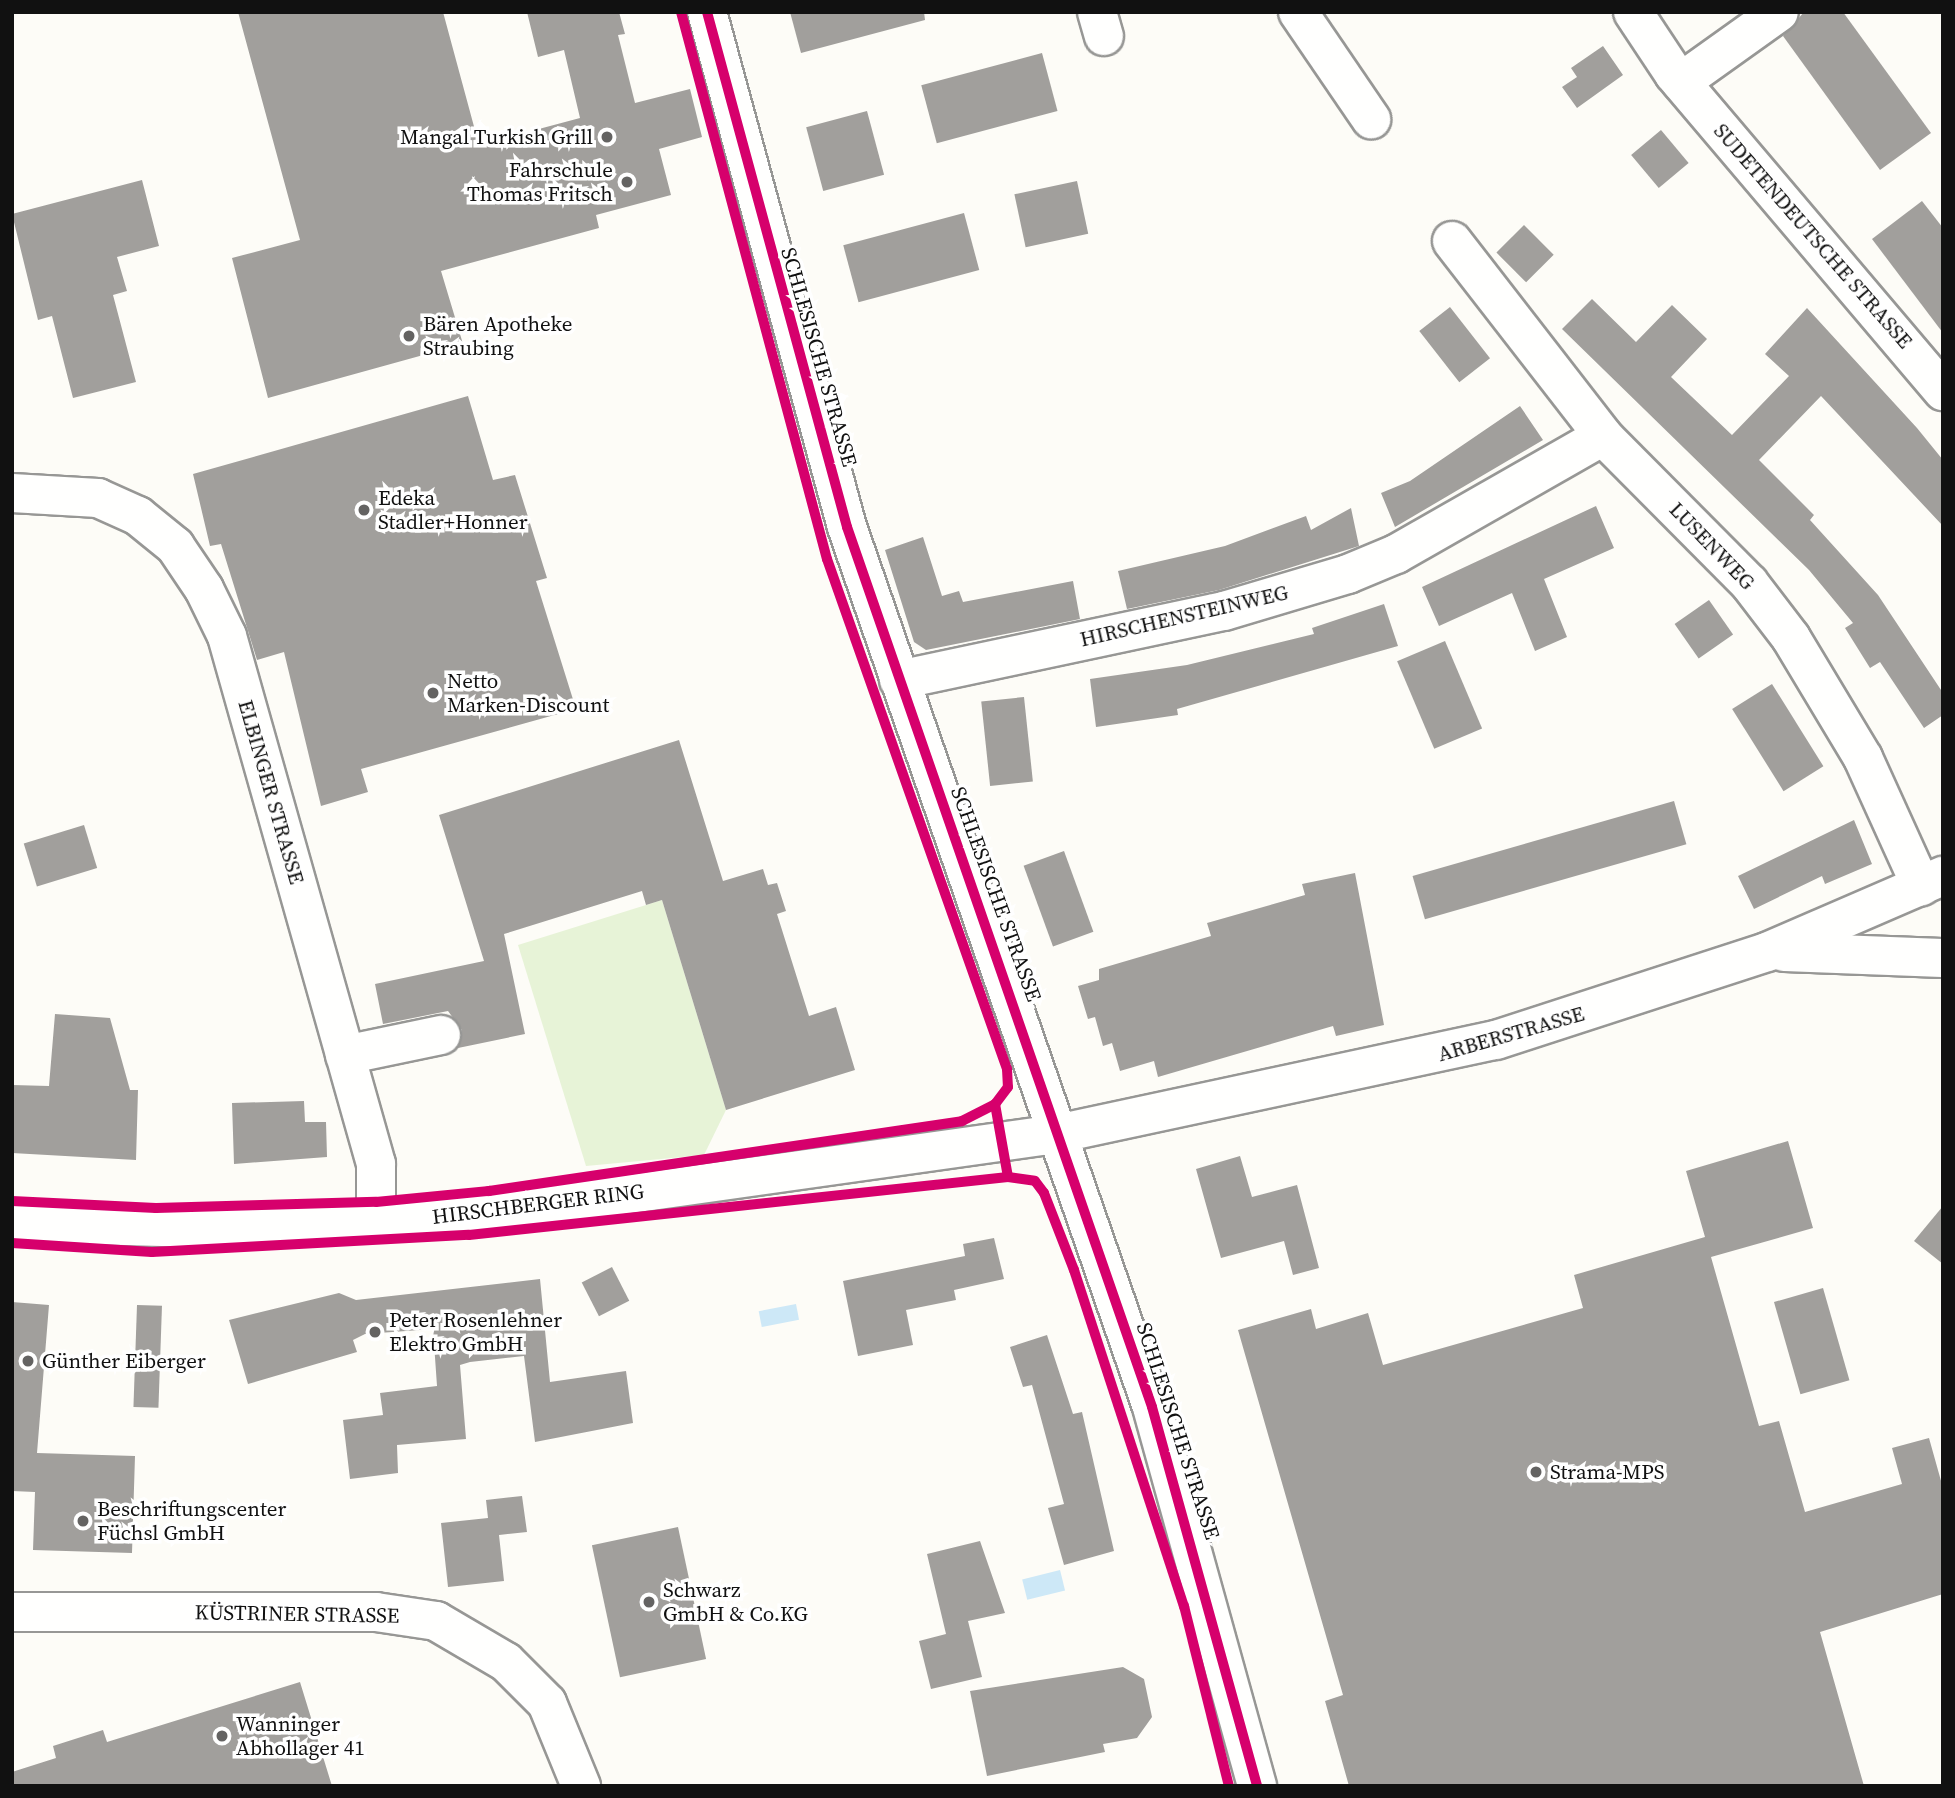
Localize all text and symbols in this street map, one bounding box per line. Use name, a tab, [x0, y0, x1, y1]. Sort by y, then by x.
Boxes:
street label: SUDETENDEUTSCHE STRASSE	[1708, 118, 1918, 354]
place label: Mangal Turkish Grill	[400, 124, 593, 150]
marker: Mangal Turkish Grill	[599, 129, 615, 145]
place label: Fahrschule Thomas Fritsch	[467, 157, 613, 207]
marker: Fahrschule Thomas Fritsch	[619, 174, 635, 190]
street label: SCHLESISCHE STRASSE	[776, 245, 862, 469]
place label: Bären Apotheke Straubing	[423, 311, 572, 361]
marker: Bären Apotheke Straubing	[401, 328, 417, 344]
place label: Edeka Stadler+Honner	[378, 485, 528, 535]
street label: LUSENWEG	[1664, 497, 1760, 595]
marker: Edeka Stadler+Honner	[356, 502, 372, 518]
street label: HIRSCHENSTEINWEG	[1078, 580, 1290, 652]
place label: Netto Marken-Discount	[447, 668, 609, 718]
marker: Netto Marken-Discount	[425, 685, 441, 701]
street label: ELBINGER STRASSE	[233, 697, 309, 887]
street label: SCHLESISCHE STRASSE	[945, 783, 1047, 1005]
street label: ARBERSTRASSE	[1435, 1001, 1587, 1067]
street label: HIRSCHBERGER RING	[431, 1178, 645, 1230]
place label: Peter Rosenlehner Elektro GmbH	[389, 1307, 562, 1357]
street label: SCHLESISCHE STRASSE	[1131, 1319, 1225, 1543]
marker: Peter Rosenlehner Elektro GmbH	[367, 1324, 383, 1340]
place label: Günther Eiberger	[42, 1348, 206, 1374]
marker: Günther Eiberger	[20, 1353, 36, 1369]
place label: Strama-MPS	[1550, 1459, 1665, 1485]
marker: Strama-MPS	[1528, 1464, 1544, 1480]
place label: Beschriftungscenter Füchsl GmbH	[97, 1496, 286, 1546]
marker: Beschriftungscenter Füchsl GmbH	[75, 1513, 91, 1529]
place label: Schwarz GmbH & Co.KG	[663, 1577, 808, 1627]
marker: Schwarz GmbH & Co.KG	[641, 1594, 657, 1610]
street label: KÜSTRINER STRASSE	[195, 1600, 399, 1628]
place label: Wanninger Abhollager 41	[236, 1711, 365, 1761]
marker: Wanninger Abhollager 41	[214, 1728, 230, 1744]

